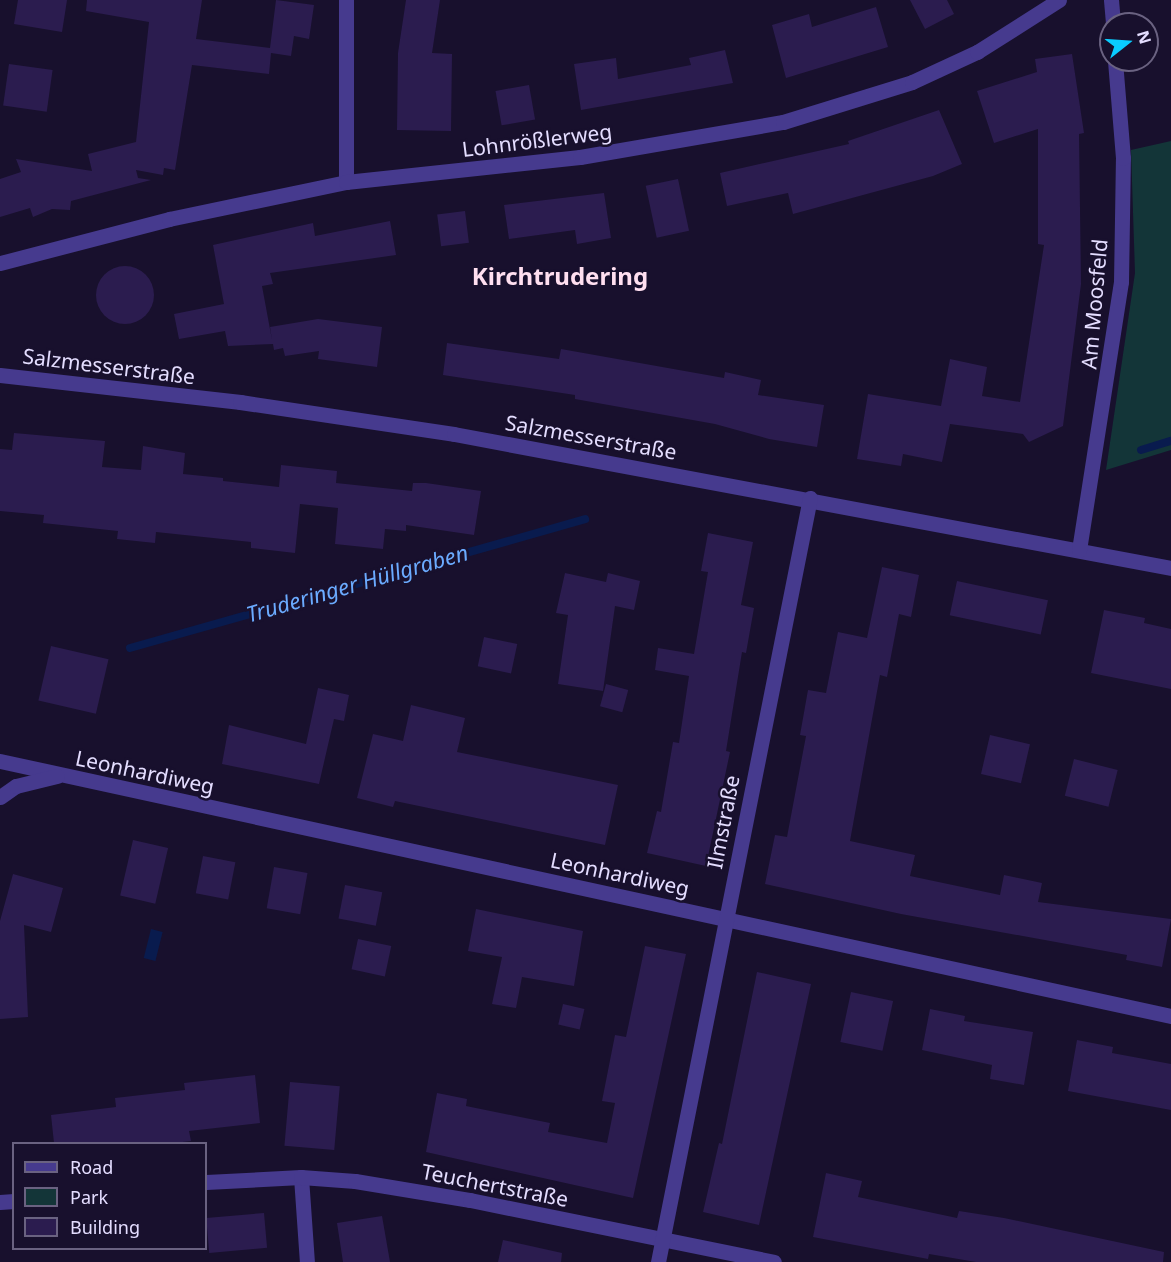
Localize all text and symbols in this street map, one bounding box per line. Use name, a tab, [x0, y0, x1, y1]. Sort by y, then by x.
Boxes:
north arrow	[1099, 12, 1159, 72]
text: N	[1132, 28, 1157, 47]
street label: Lohnrößlerweg	[460, 118, 614, 162]
street label: Am Moosfeld	[1076, 238, 1112, 370]
district label: Kirchtrudering	[472, 262, 648, 290]
street label: Salzmesserstraße	[21, 343, 197, 389]
street label: Salzmesserstraße	[503, 410, 679, 464]
water label: Truderinger Hüllgraben	[243, 539, 471, 627]
street label: Leonhardiweg	[73, 745, 217, 799]
street label: Ilmstraße	[702, 773, 744, 871]
street label: Leonhardiweg	[548, 847, 692, 901]
legend	[12, 1142, 207, 1250]
text: Road	[70, 1155, 113, 1179]
street label: Teuchertstraße	[419, 1158, 571, 1212]
text: Park	[70, 1185, 108, 1209]
text: Building	[70, 1215, 140, 1239]

